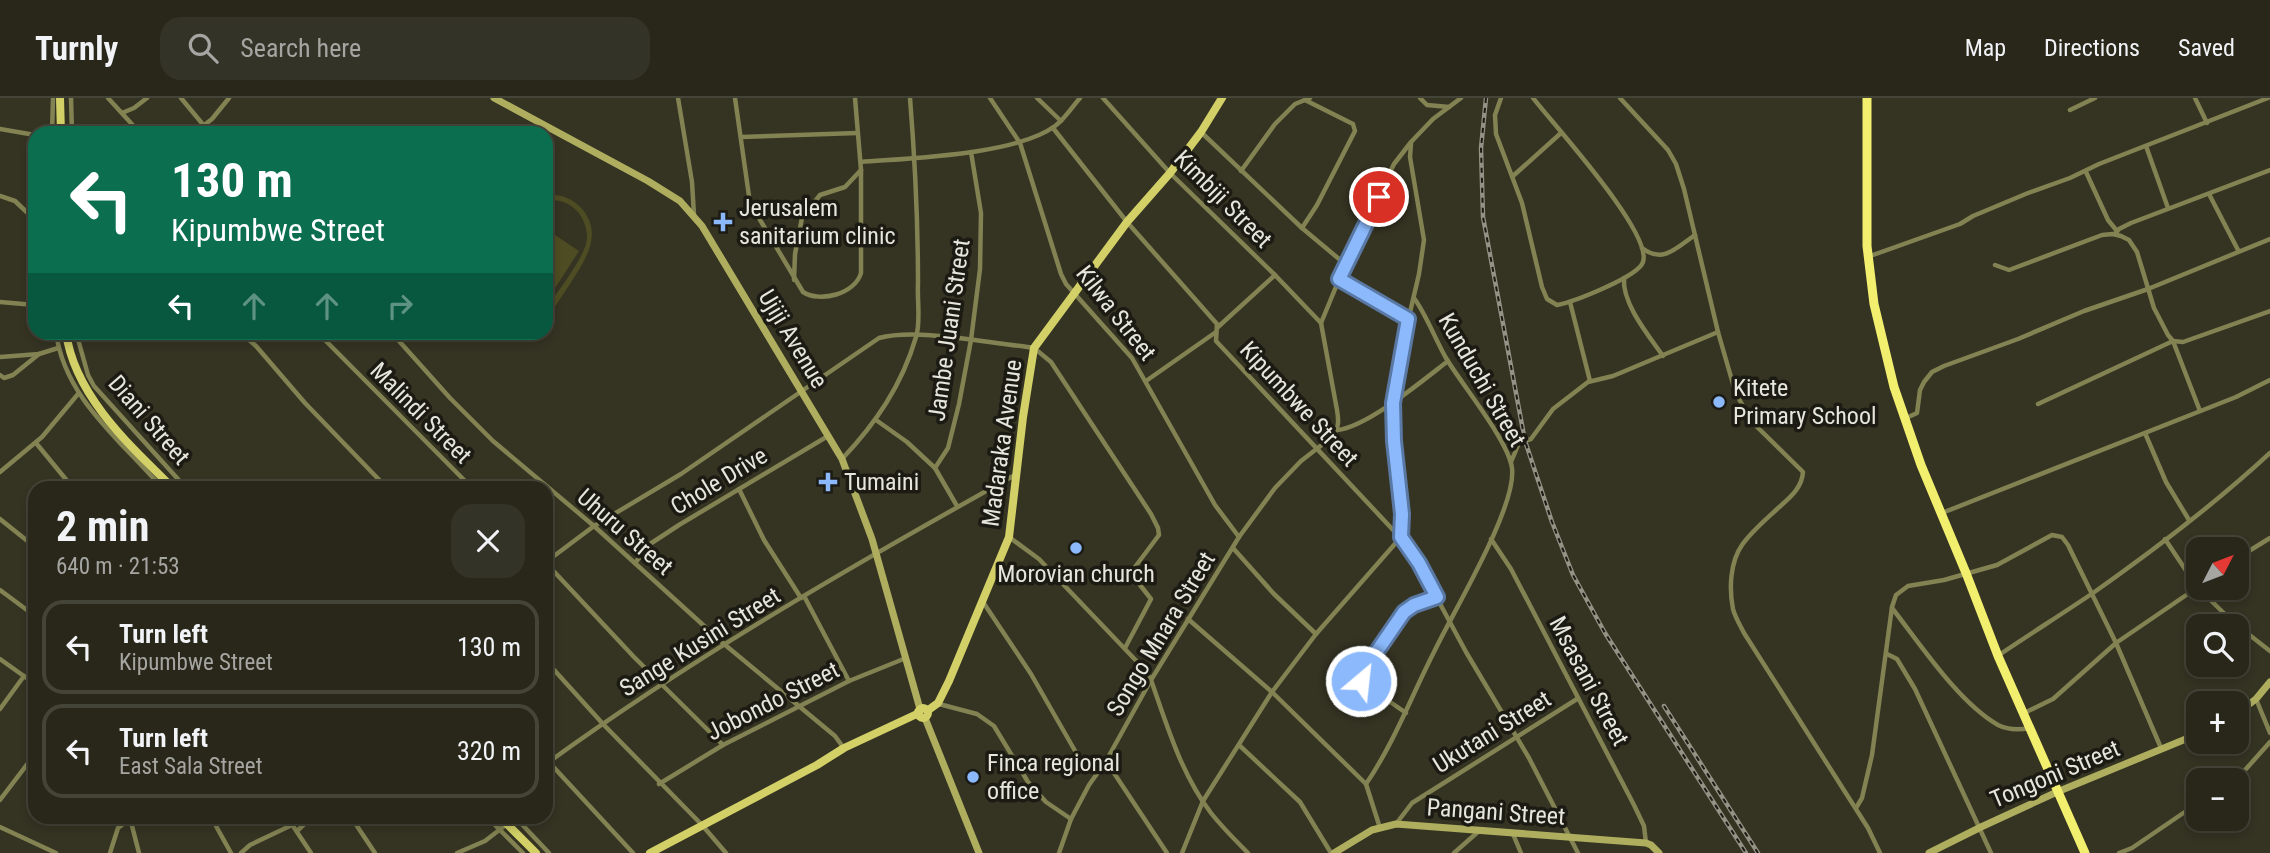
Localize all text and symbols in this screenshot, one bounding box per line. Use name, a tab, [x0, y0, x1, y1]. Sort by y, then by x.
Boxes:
search box	[160, 17, 650, 80]
text: Turnly	[35, 29, 118, 68]
icon: search	[184, 29, 222, 67]
text: Search here	[240, 33, 361, 63]
text: Map	[1965, 34, 2006, 62]
text: Directions	[2044, 34, 2140, 62]
text: Saved	[2178, 34, 2235, 62]
street label: Kimbiji Street	[1168, 144, 1278, 254]
text: 130 m	[171, 152, 293, 209]
icon: left	[56, 154, 147, 245]
pin	[1349, 167, 1409, 227]
icon: arrive	[1360, 178, 1398, 216]
place label: Jerusalem sanitarium clinic	[739, 194, 896, 250]
text: Kipumbwe Street	[171, 211, 385, 249]
marker: Jerusalem sanitarium clinic	[713, 212, 733, 232]
street label: Jambe Juani Street	[922, 237, 976, 423]
street label: Kilwa Street	[1070, 260, 1162, 366]
street label: Ujiji Avenue	[753, 285, 833, 393]
icon: left	[162, 287, 200, 325]
icon: ahead	[235, 287, 273, 325]
icon: ahead	[308, 287, 346, 325]
icon: right	[381, 287, 419, 325]
street label: Kunduchi Street	[1433, 308, 1531, 452]
street label: Kipumbwe Street	[1234, 336, 1364, 472]
street label: Malindi Street	[365, 357, 477, 469]
street label: Madaraka Avenue	[976, 358, 1028, 528]
street label: Diani Street	[102, 369, 196, 471]
place label: Kitete Primary School	[1733, 374, 1876, 430]
marker: Kitete Primary School	[1711, 394, 1727, 410]
street label: Chole Drive	[666, 441, 772, 521]
place label: Tumaini	[844, 468, 919, 496]
marker: Tumaini	[818, 472, 838, 492]
street label: Uhuru Street	[572, 483, 678, 581]
text: 2 min	[56, 502, 149, 551]
button: close	[451, 504, 525, 578]
north arrow	[2186, 537, 2249, 600]
map controls	[2186, 537, 2249, 831]
marker: Morovian church	[1068, 540, 1084, 556]
street label: Songo Mnara Street	[1101, 547, 1221, 721]
text: 640 m · 21:53	[56, 553, 180, 580]
place label: Morovian church	[997, 560, 1155, 588]
street label: Sange Kusini Street	[615, 581, 785, 703]
street label: Msasani Street	[1543, 612, 1635, 750]
button: search	[2186, 614, 2249, 677]
text: Turn left	[119, 619, 208, 649]
icon: left	[60, 628, 98, 666]
text: 130 m	[457, 632, 521, 662]
position arrow	[1324, 644, 1398, 718]
text: Kipumbwe Street	[119, 649, 273, 676]
street label: Jobondo Street	[702, 656, 844, 746]
street label: Ukutani Street	[1428, 685, 1556, 779]
button: +	[2186, 691, 2249, 754]
text: Turn left	[119, 723, 208, 753]
icon: left	[60, 732, 98, 770]
street label: Tongoni Street	[1986, 734, 2124, 814]
text: 320 m	[457, 736, 521, 766]
place label: Finca regional office	[987, 749, 1120, 805]
text: East Sala Street	[119, 753, 262, 780]
button: −	[2186, 768, 2249, 831]
marker: Finca regional office	[965, 769, 981, 785]
street label: Pangani Street	[1426, 793, 1566, 831]

